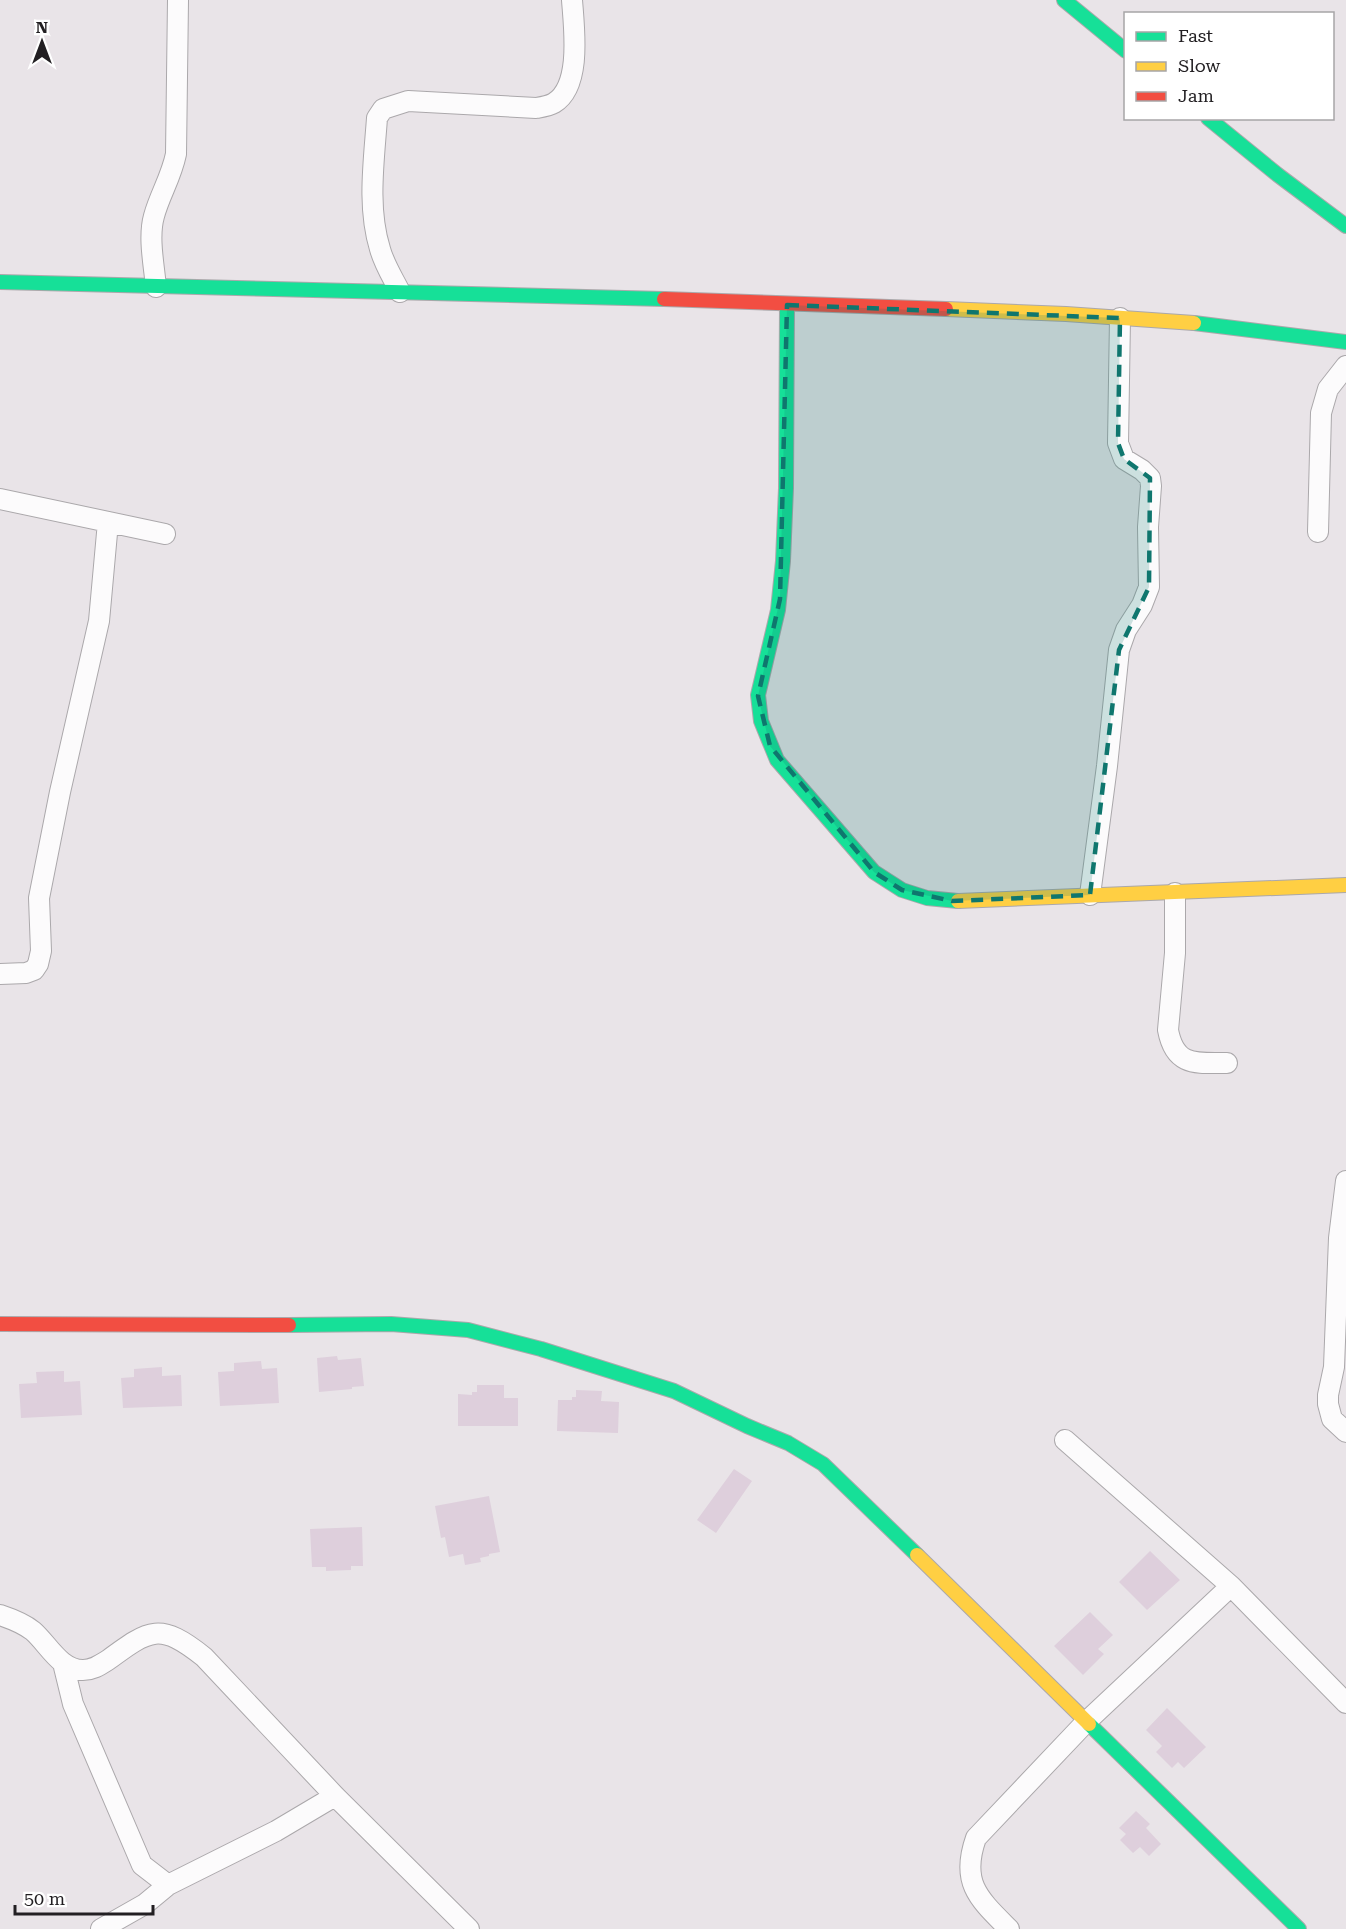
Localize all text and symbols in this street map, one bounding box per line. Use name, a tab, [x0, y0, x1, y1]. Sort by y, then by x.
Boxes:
north arrow	[12, 12, 72, 72]
legend	[1124, 12, 1334, 120]
text: N	[36, 18, 48, 37]
text: Fast	[1178, 25, 1213, 46]
text: Slow	[1178, 55, 1220, 76]
text: Jam	[1178, 85, 1214, 106]
scale bar	[15, 1878, 153, 1916]
text: 50 m	[24, 1888, 65, 1909]

